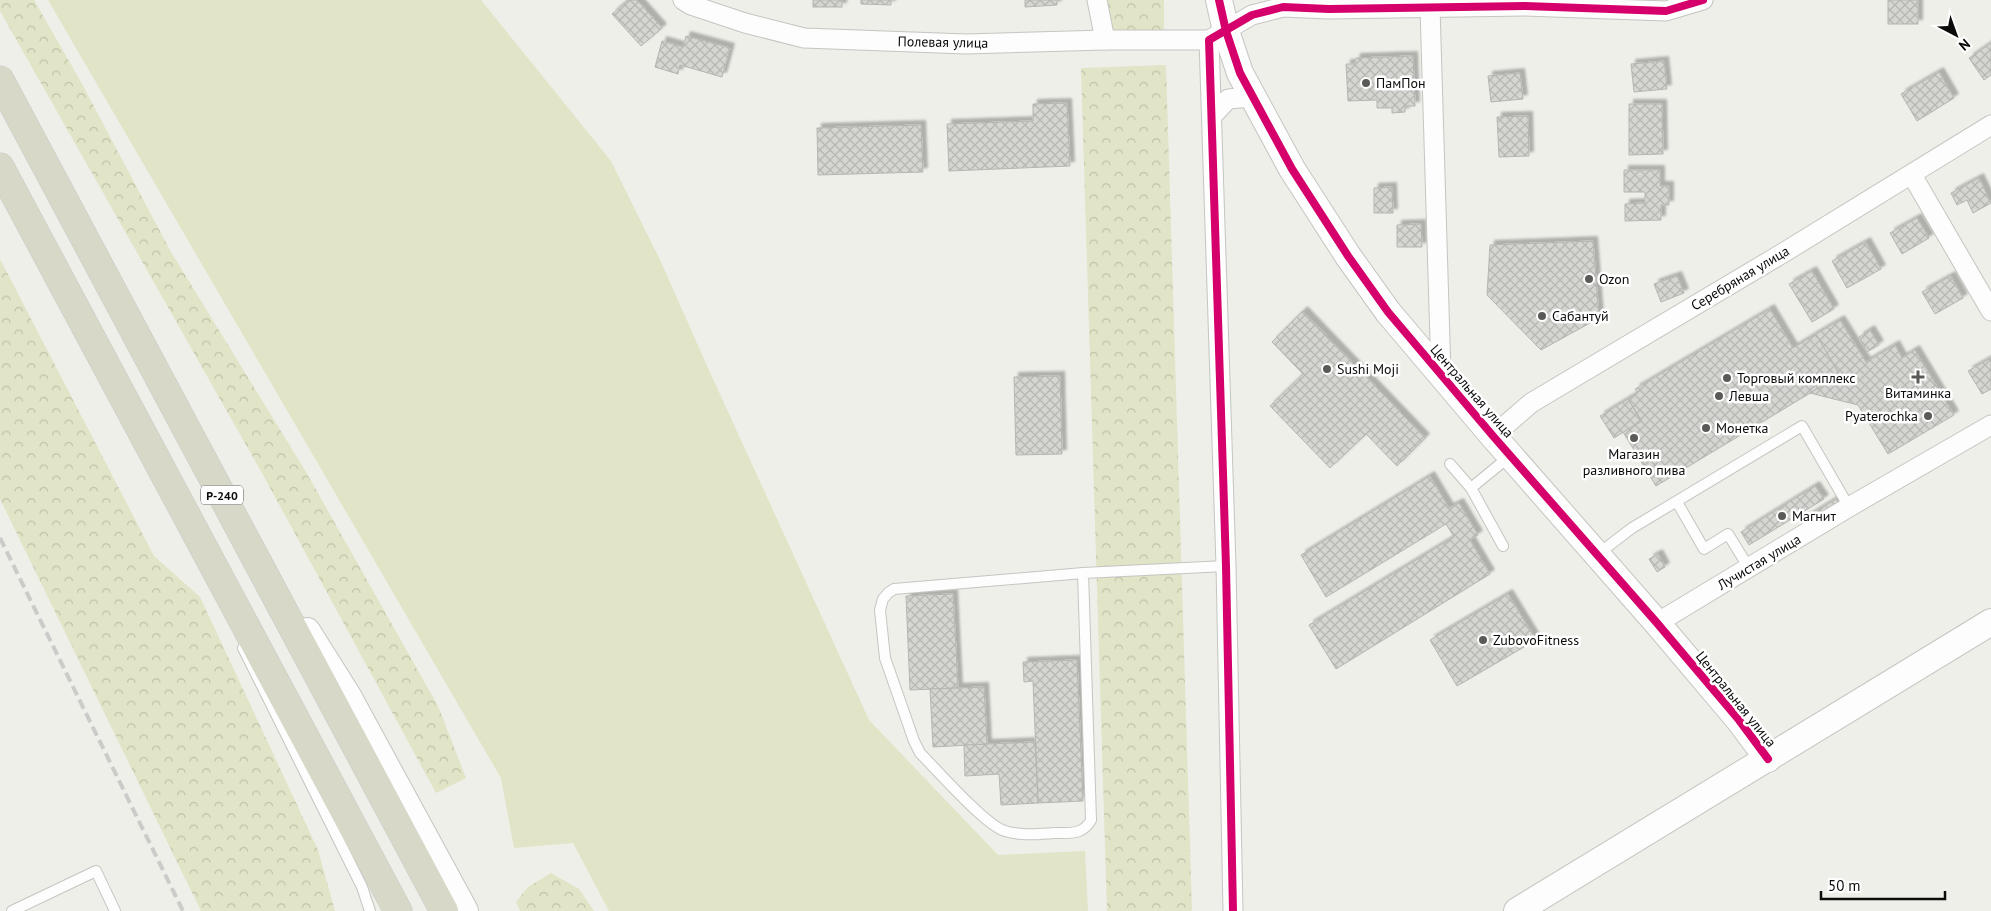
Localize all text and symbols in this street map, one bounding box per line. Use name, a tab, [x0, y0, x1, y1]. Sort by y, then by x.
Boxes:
north arrow	[1931, 10, 1981, 60]
street label: Полевая улица	[897, 32, 989, 52]
text: N	[1955, 35, 1974, 55]
place label: ПамПон	[1376, 74, 1426, 92]
marker: ПамПон	[1360, 77, 1372, 89]
street label: Серебряная улица	[1688, 242, 1792, 314]
place label: Ozon	[1599, 270, 1629, 288]
marker: Ozon	[1583, 273, 1595, 285]
place label: Сабантуй	[1552, 307, 1609, 325]
marker: Сабантуй	[1536, 310, 1548, 322]
street label: Центральная улица	[1426, 341, 1518, 442]
place label: Sushi Moji	[1337, 360, 1399, 378]
marker: Sushi Moji	[1321, 363, 1333, 375]
place label: Торговый комплекс	[1737, 369, 1856, 387]
marker: Витаминка	[1912, 371, 1924, 383]
marker: Торговый комплекс	[1721, 372, 1733, 384]
place label: Витаминка	[1885, 384, 1951, 402]
place label: Левша	[1728, 387, 1769, 405]
marker: Левша	[1713, 390, 1725, 402]
place label: Pyaterochka	[1845, 407, 1918, 425]
marker: Pyaterochka	[1922, 410, 1934, 422]
place label: Монетка	[1716, 419, 1769, 437]
marker: Монетка	[1700, 422, 1712, 434]
marker: Магазин разливного пива	[1628, 432, 1640, 444]
place label: Магазин разливного пива	[1583, 445, 1685, 479]
road number: Р-240	[201, 486, 243, 504]
place label: Магнит	[1792, 507, 1836, 525]
marker: Магнит	[1776, 510, 1788, 522]
street label: Лучистая улица	[1713, 530, 1804, 595]
place label: ZubovoFitness	[1493, 631, 1579, 649]
marker: ZubovoFitness	[1477, 634, 1489, 646]
street label: Центральная улица	[1692, 647, 1780, 751]
scale bar	[1821, 868, 1945, 900]
text: 50 m	[1828, 876, 1861, 895]

